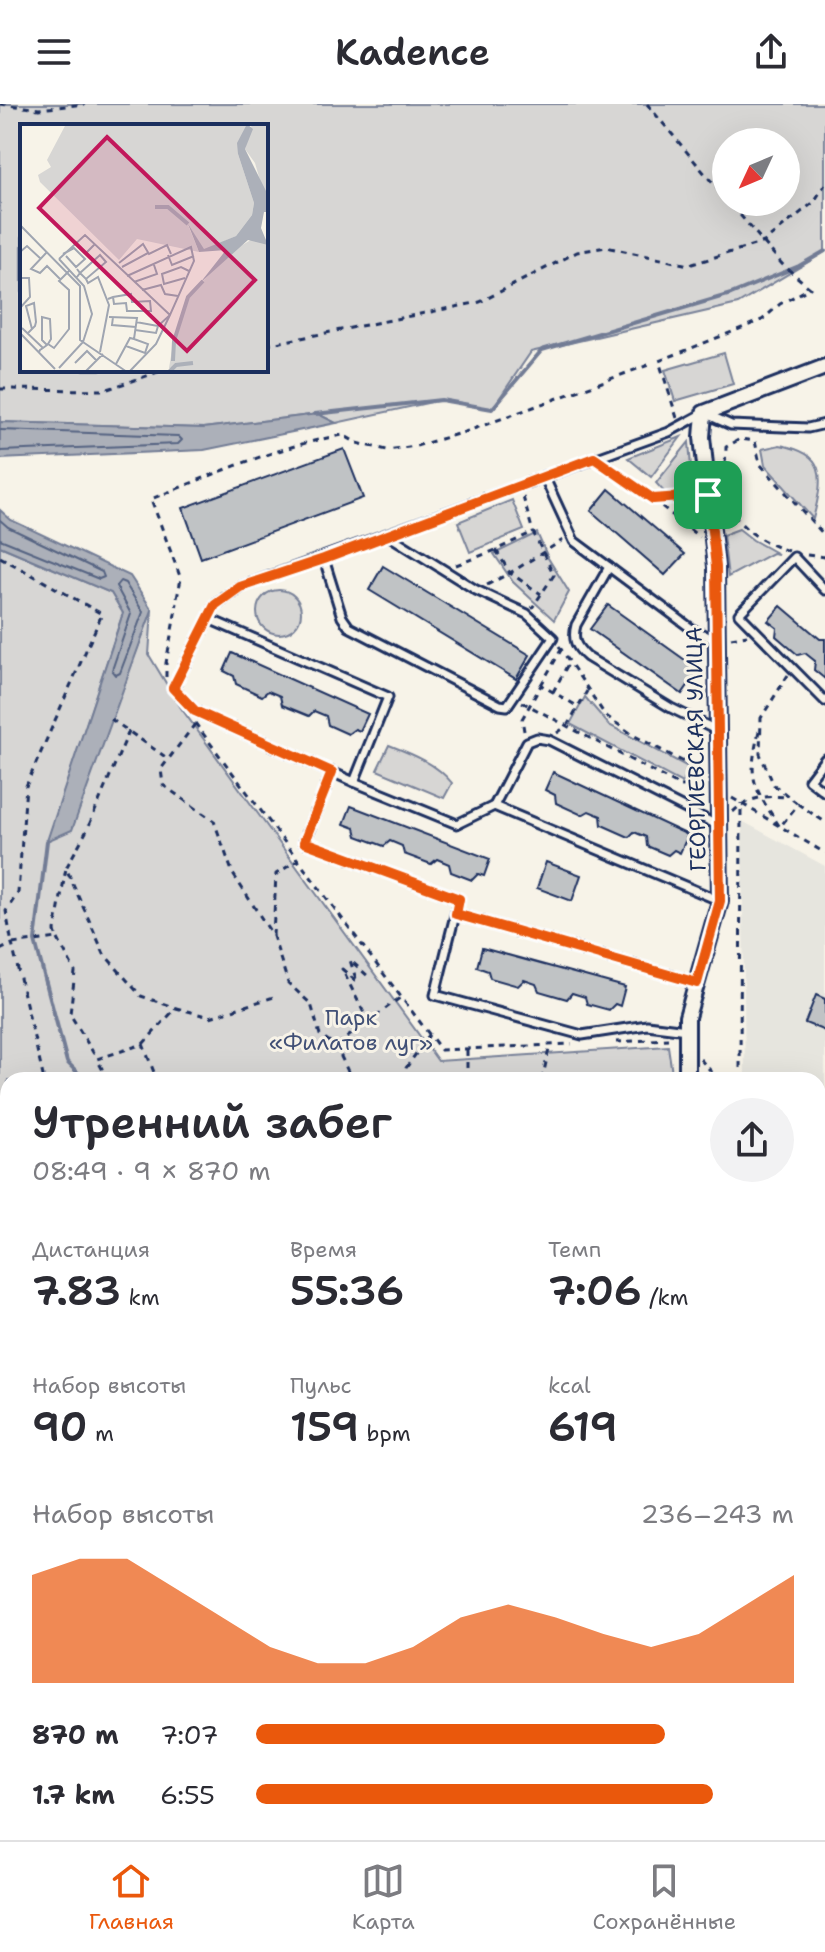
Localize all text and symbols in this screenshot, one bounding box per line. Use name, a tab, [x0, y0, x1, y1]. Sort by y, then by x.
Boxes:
text: Kadence	[335, 28, 490, 77]
icon: menu	[32, 30, 76, 74]
icon: share	[749, 30, 793, 74]
inset map	[20, 124, 268, 372]
north arrow	[712, 128, 800, 216]
map controls	[712, 128, 800, 216]
pin	[674, 461, 742, 529]
icon: arrive	[686, 473, 730, 517]
street label: ГЕОРГИЕВСКАЯ УЛИЦА	[679, 626, 713, 872]
park label: Парк «Филатов луг»	[269, 1003, 433, 1057]
text: Утренний забег	[32, 1093, 392, 1152]
button: share	[710, 1098, 794, 1182]
text: 08:49 · 9 × 870 m	[32, 1153, 271, 1188]
text: Дистанция	[32, 1235, 150, 1264]
text: Время	[290, 1235, 357, 1264]
text: Темп	[548, 1235, 601, 1264]
text: 7.83	[32, 1264, 121, 1318]
text: 55:36	[290, 1264, 404, 1318]
text: 7:06	[548, 1264, 642, 1318]
text: km	[121, 1283, 160, 1312]
text: /km	[642, 1283, 689, 1312]
text: Набор высоты	[32, 1371, 186, 1400]
text: Пульс	[290, 1371, 352, 1400]
text: kcal	[548, 1371, 591, 1400]
text: 90	[32, 1400, 88, 1454]
text: 159	[290, 1400, 359, 1454]
text: 619	[548, 1400, 618, 1454]
text: m	[88, 1419, 114, 1448]
text: bpm	[359, 1419, 411, 1448]
text: Набор высоты	[32, 1496, 214, 1531]
text: 236–243 m	[641, 1496, 794, 1531]
text: 870 m	[32, 1717, 119, 1752]
text: 7:07	[160, 1717, 218, 1752]
text: 1.7 km	[32, 1777, 115, 1812]
text: 6:55	[160, 1777, 215, 1812]
tab: Главная	[89, 1859, 174, 1936]
tab: Карта	[352, 1859, 415, 1936]
tab: Сохранённые	[592, 1859, 736, 1936]

